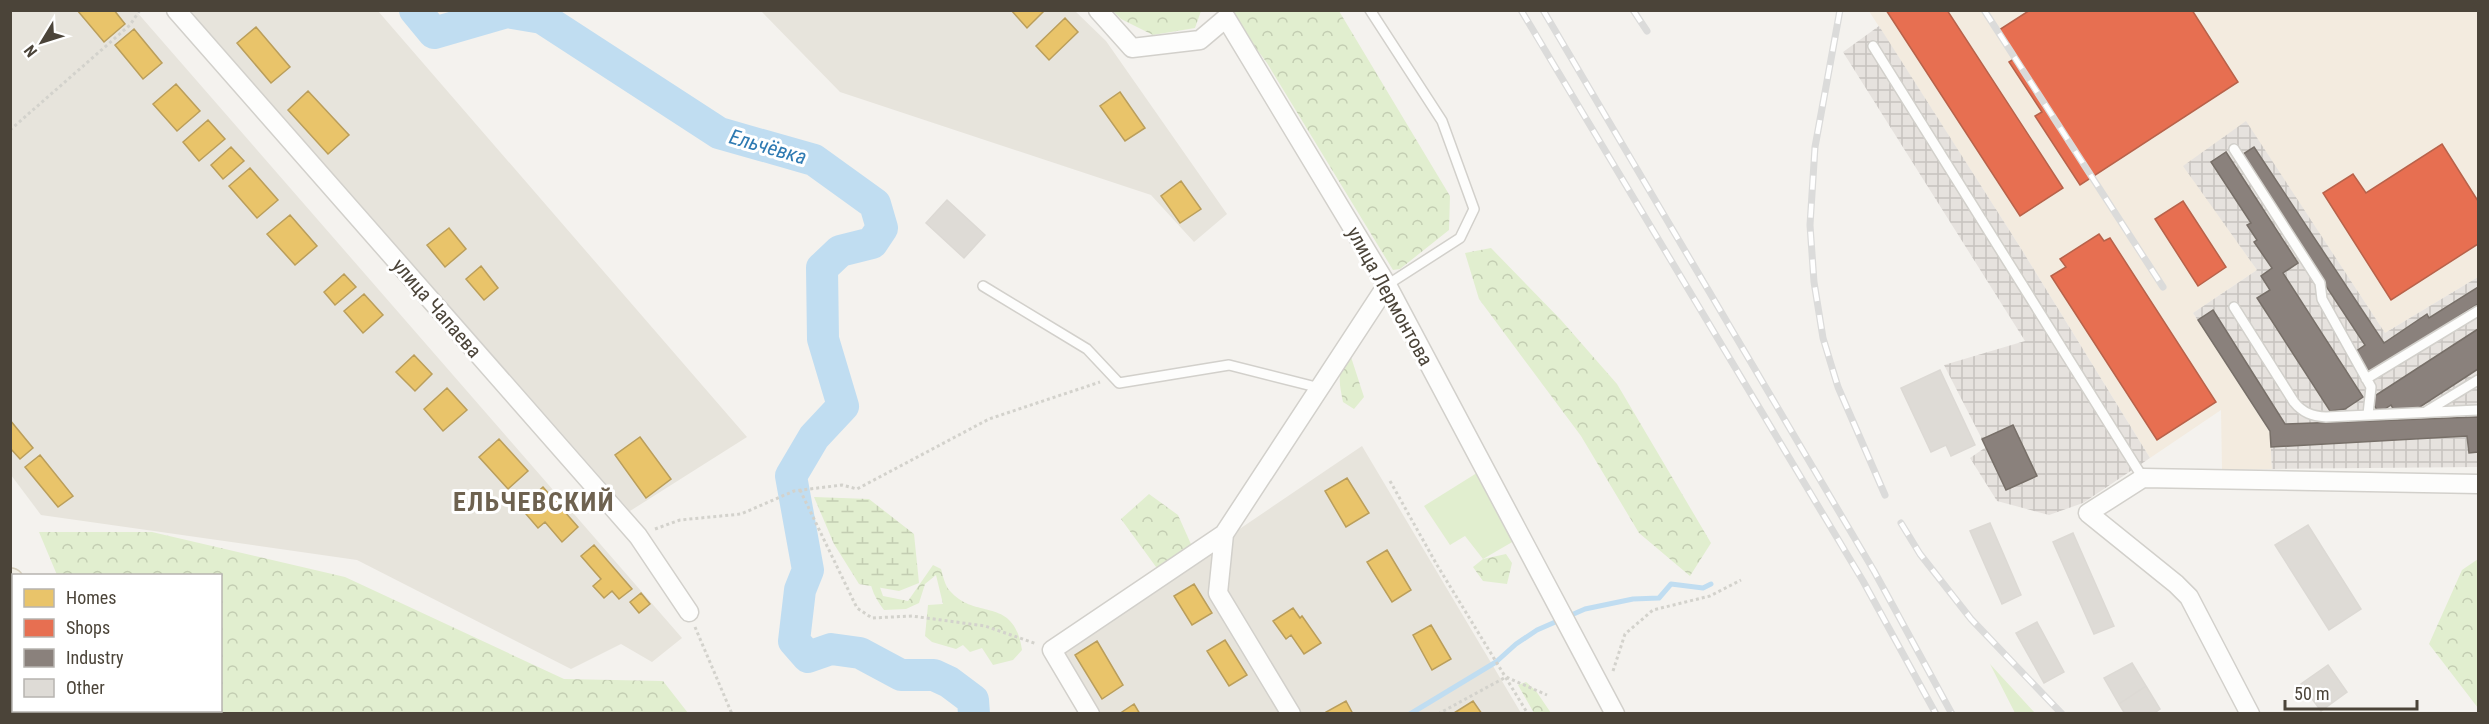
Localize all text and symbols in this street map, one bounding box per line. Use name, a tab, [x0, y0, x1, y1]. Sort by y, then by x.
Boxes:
north arrow	[12, 12, 72, 72]
text: N	[20, 41, 41, 61]
water label: Ельчёвка	[727, 125, 809, 169]
street label: улица Лермонтова	[1342, 222, 1438, 370]
street label: улица Чапаева	[387, 254, 487, 362]
district label: ЕЛЬЧЕВСКИЙ	[453, 487, 615, 517]
legend	[12, 574, 222, 712]
text: Homes	[66, 587, 116, 608]
text: Shops	[66, 617, 110, 638]
text: Industry	[66, 647, 124, 668]
scale bar	[2285, 673, 2417, 711]
text: Other	[66, 677, 105, 698]
text: 50 m	[2294, 683, 2329, 704]

